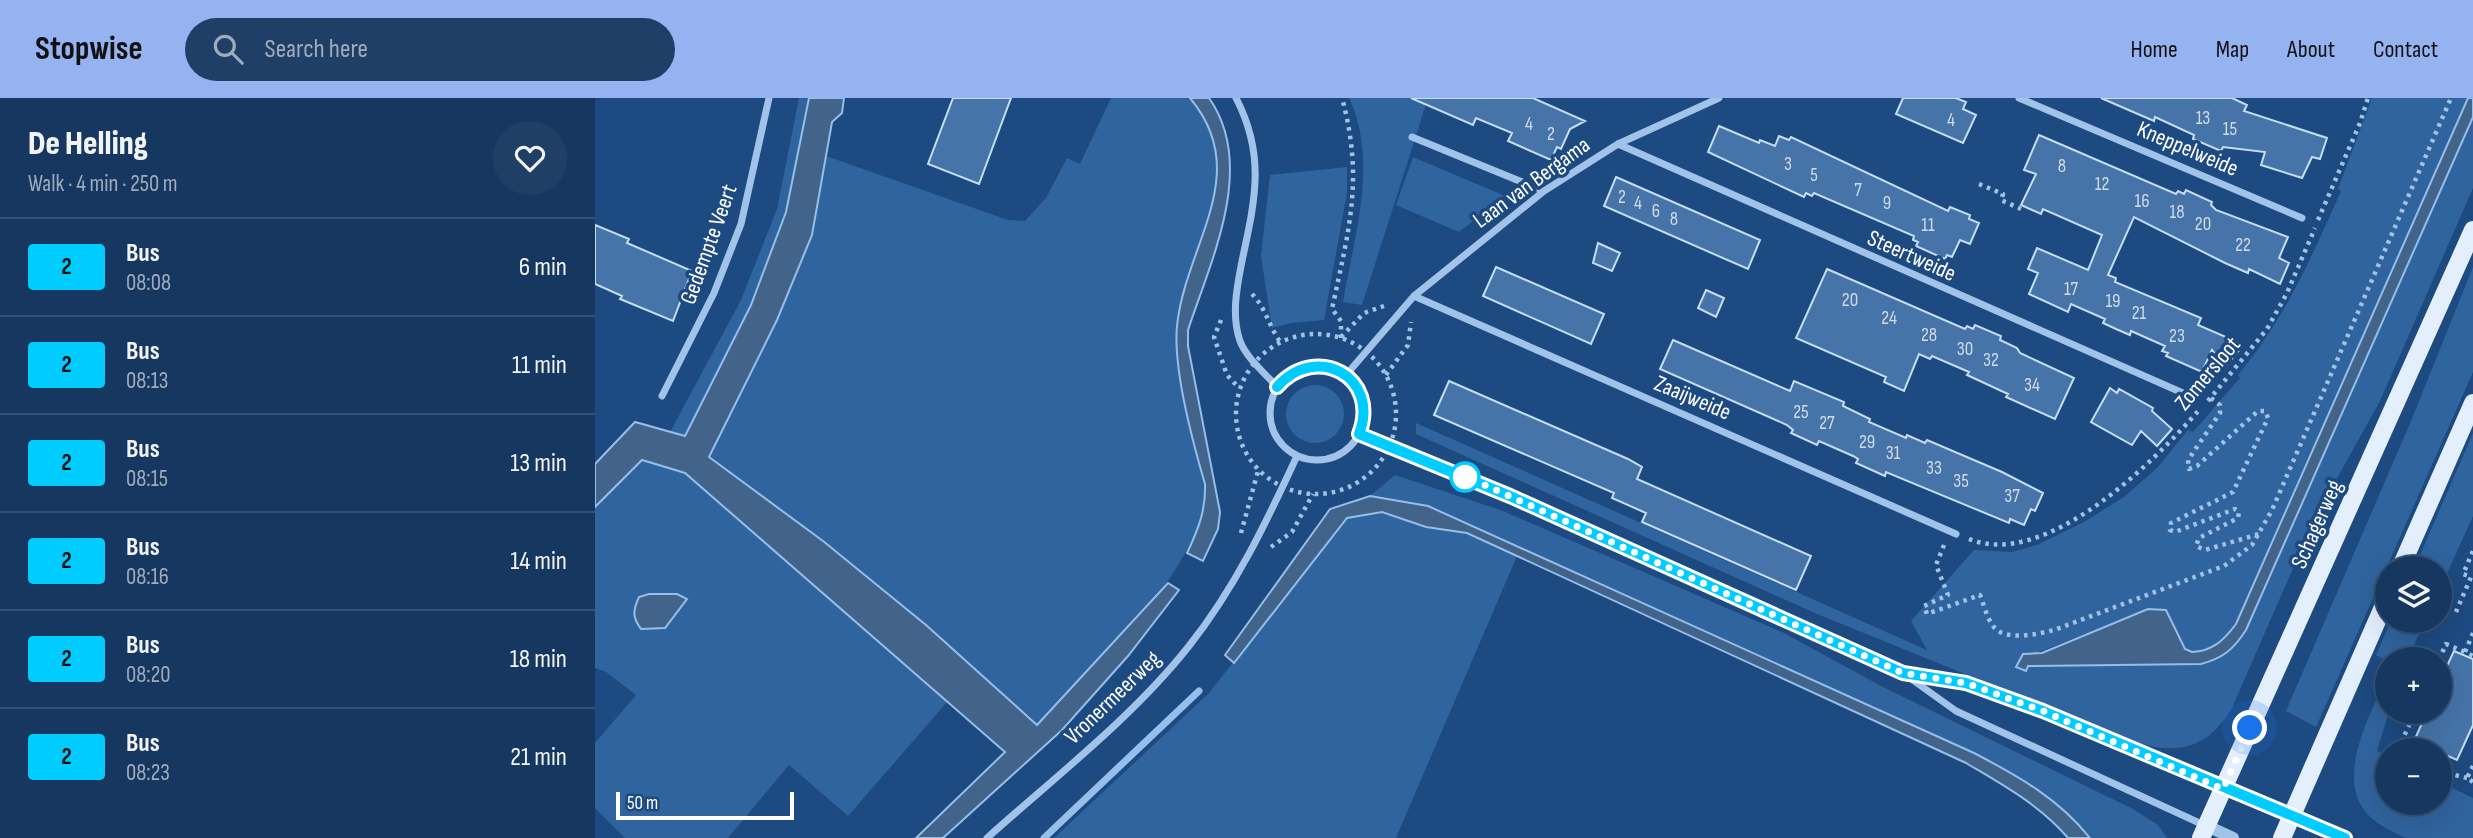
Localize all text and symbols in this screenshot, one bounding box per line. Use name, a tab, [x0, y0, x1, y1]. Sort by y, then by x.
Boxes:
search box	[185, 18, 675, 81]
text: Stopwise	[35, 29, 143, 69]
icon: search	[209, 30, 247, 68]
text: Search here	[265, 34, 368, 65]
text: Home	[2130, 35, 2178, 64]
text: Map	[2216, 35, 2249, 64]
text: About	[2287, 35, 2335, 64]
text: Contact	[2373, 35, 2438, 64]
house number: 13	[2196, 107, 2210, 130]
house number: 4	[1947, 109, 1955, 132]
house number: 4	[1525, 113, 1533, 136]
street label: Kneppelweide	[2133, 115, 2242, 183]
house number: 15	[2223, 118, 2237, 141]
button: heart	[493, 121, 567, 195]
house number: 2	[1547, 123, 1555, 146]
text: De Helling	[28, 124, 148, 164]
street label: Laan van Bergama	[1468, 131, 1595, 235]
house number: 3	[1784, 153, 1792, 176]
house number: 8	[2058, 155, 2066, 178]
house number: 5	[1810, 164, 1818, 187]
text: Walk · 4 min · 250 m	[28, 170, 178, 198]
house number: 12	[2095, 173, 2109, 196]
house number: 7	[1854, 179, 1862, 202]
street label: Gedempte Veert	[674, 181, 744, 308]
house number: 2	[1618, 186, 1626, 209]
house number: 16	[2135, 190, 2149, 213]
house number: 4	[1634, 192, 1642, 215]
house number: 9	[1883, 192, 1891, 215]
house number: 6	[1652, 200, 1660, 223]
house number: 18	[2170, 201, 2184, 224]
house number: 8	[1670, 208, 1678, 231]
house number: 20	[2195, 213, 2211, 236]
house number: 11	[1921, 214, 1935, 237]
street label: Steertweide	[1863, 224, 1960, 288]
house number: 22	[2235, 234, 2251, 257]
text: Bus	[126, 238, 160, 269]
text: 2	[61, 252, 72, 281]
text: 6 min	[519, 252, 567, 283]
text: 08:08	[126, 269, 171, 297]
house number: 17	[2064, 278, 2079, 301]
house number: 20	[1842, 289, 1858, 312]
house number: 19	[2105, 290, 2121, 313]
house number: 21	[2132, 302, 2147, 325]
house number: 24	[1881, 307, 1897, 330]
house number: 28	[1921, 324, 1937, 347]
house number: 23	[2169, 325, 2185, 348]
street label: Zomersloot	[2169, 331, 2247, 416]
text: Bus	[126, 336, 160, 367]
house number: 30	[1957, 338, 1973, 361]
house number: 32	[1983, 349, 1999, 372]
text: 2	[61, 350, 72, 379]
text: 11 min	[512, 350, 567, 381]
text: 08:13	[126, 367, 168, 395]
street label: Zaaijweide	[1650, 369, 1735, 427]
house number: 34	[2024, 374, 2040, 397]
house number: 25	[1793, 401, 1809, 424]
house number: 27	[1819, 412, 1835, 435]
house number: 29	[1859, 431, 1875, 454]
text: Bus	[126, 434, 160, 465]
house number: 31	[1886, 442, 1901, 465]
text: 2	[61, 448, 72, 477]
text: 13 min	[510, 448, 567, 479]
house number: 33	[1926, 457, 1942, 480]
unlabelled marker	[1450, 462, 1480, 492]
text: 08:15	[126, 465, 168, 493]
house number: 35	[1953, 470, 1969, 493]
street label: Schagerweg	[2285, 476, 2349, 573]
house number: 37	[2004, 485, 2020, 508]
text: Bus	[126, 532, 160, 563]
text: 2	[61, 546, 72, 575]
text: 14 min	[510, 546, 567, 577]
map controls	[2375, 556, 2452, 815]
button: layers	[2375, 556, 2452, 633]
text: 08:16	[126, 563, 169, 591]
text: Bus	[126, 630, 160, 661]
text: 2	[61, 644, 72, 673]
text: 18 min	[510, 644, 567, 675]
street label: Vronermeerweg	[1059, 645, 1167, 750]
button: +	[2375, 647, 2452, 724]
text: 08:20	[126, 661, 170, 689]
your location	[2232, 710, 2267, 745]
text: Bus	[126, 728, 160, 759]
button: −	[2375, 738, 2452, 815]
text: 2	[61, 742, 72, 771]
text: 21 min	[510, 742, 567, 773]
text: 08:23	[126, 759, 170, 787]
scale bar	[616, 789, 795, 821]
text: 50 m	[627, 792, 658, 815]

